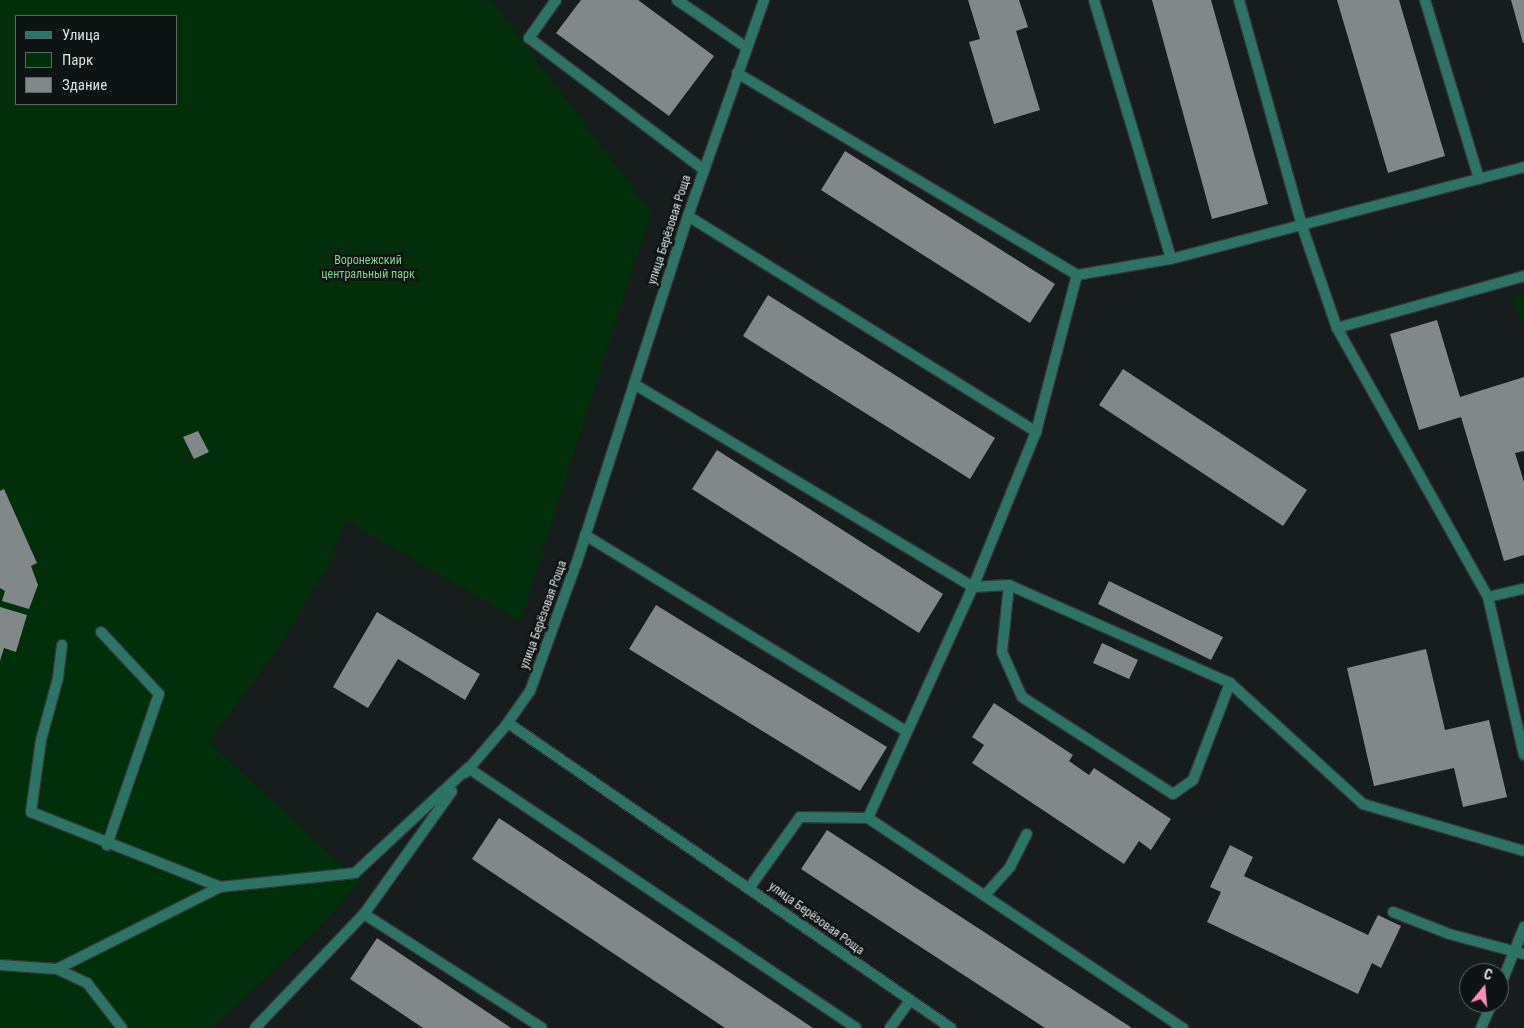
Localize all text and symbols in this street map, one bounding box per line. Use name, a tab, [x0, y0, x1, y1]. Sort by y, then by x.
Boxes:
legend	[15, 15, 178, 105]
text: Улица	[62, 26, 100, 44]
text: Парк	[62, 51, 93, 69]
text: Здание	[62, 76, 107, 94]
street label: улица Берёзовая Роща	[645, 173, 695, 287]
park label: Воронежский центральный парк	[321, 254, 415, 282]
street label: улица Берёзовая Роща	[518, 559, 570, 671]
street label: улица Берёзовая Роща	[766, 880, 866, 958]
north arrow	[1459, 963, 1509, 1013]
text: С	[1482, 966, 1494, 983]

